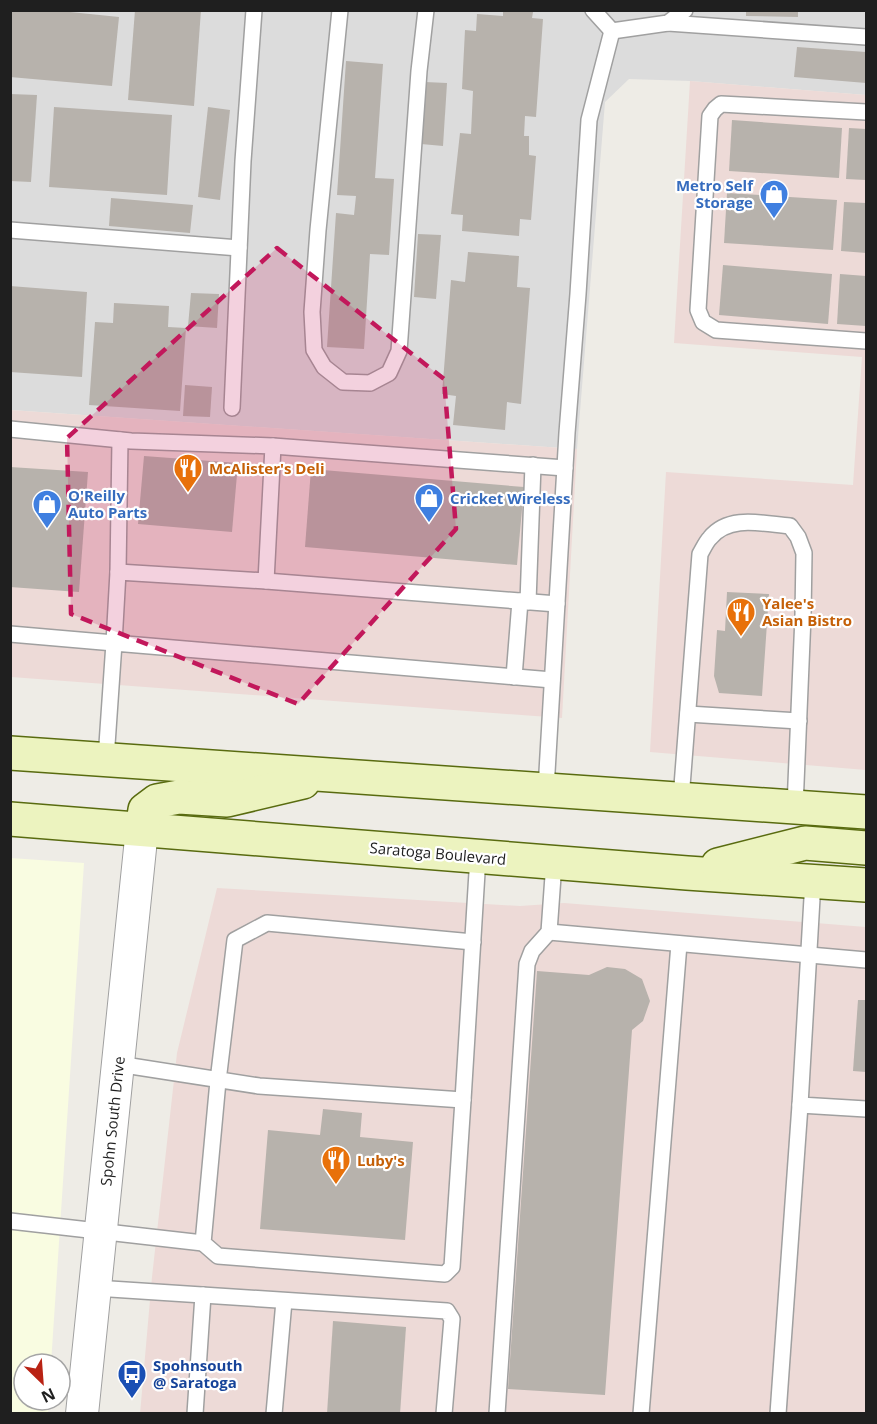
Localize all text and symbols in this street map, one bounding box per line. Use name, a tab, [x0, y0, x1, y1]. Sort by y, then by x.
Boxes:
place label: Metro Self Storage	[676, 175, 754, 212]
shop icon: Metro Self Storage	[758, 178, 790, 220]
restaurant icon: McAlister's Deli	[172, 452, 204, 494]
place label: McAlister's Deli	[209, 458, 324, 478]
shop icon: Cricket Wireless	[413, 482, 445, 524]
place label: O'Reilly Auto Parts	[68, 485, 147, 522]
shop icon: O'Reilly Auto Parts	[31, 488, 63, 530]
place label: Cricket Wireless	[450, 488, 570, 508]
place label: Yalee's Asian Bistro	[762, 593, 852, 630]
restaurant icon: Yalee's Asian Bistro	[725, 596, 757, 638]
street label: Saratoga Boulevard	[369, 837, 507, 869]
street label: Spohn South Drive	[95, 1055, 129, 1187]
restaurant icon: Luby's	[320, 1144, 352, 1186]
place label: Luby's	[357, 1150, 405, 1170]
north arrow	[12, 1352, 72, 1412]
place label: Spohnsouth @ Saratoga	[153, 1355, 243, 1392]
bus stop icon: Spohnsouth @ Saratoga	[116, 1358, 148, 1400]
text: N	[38, 1383, 59, 1408]

